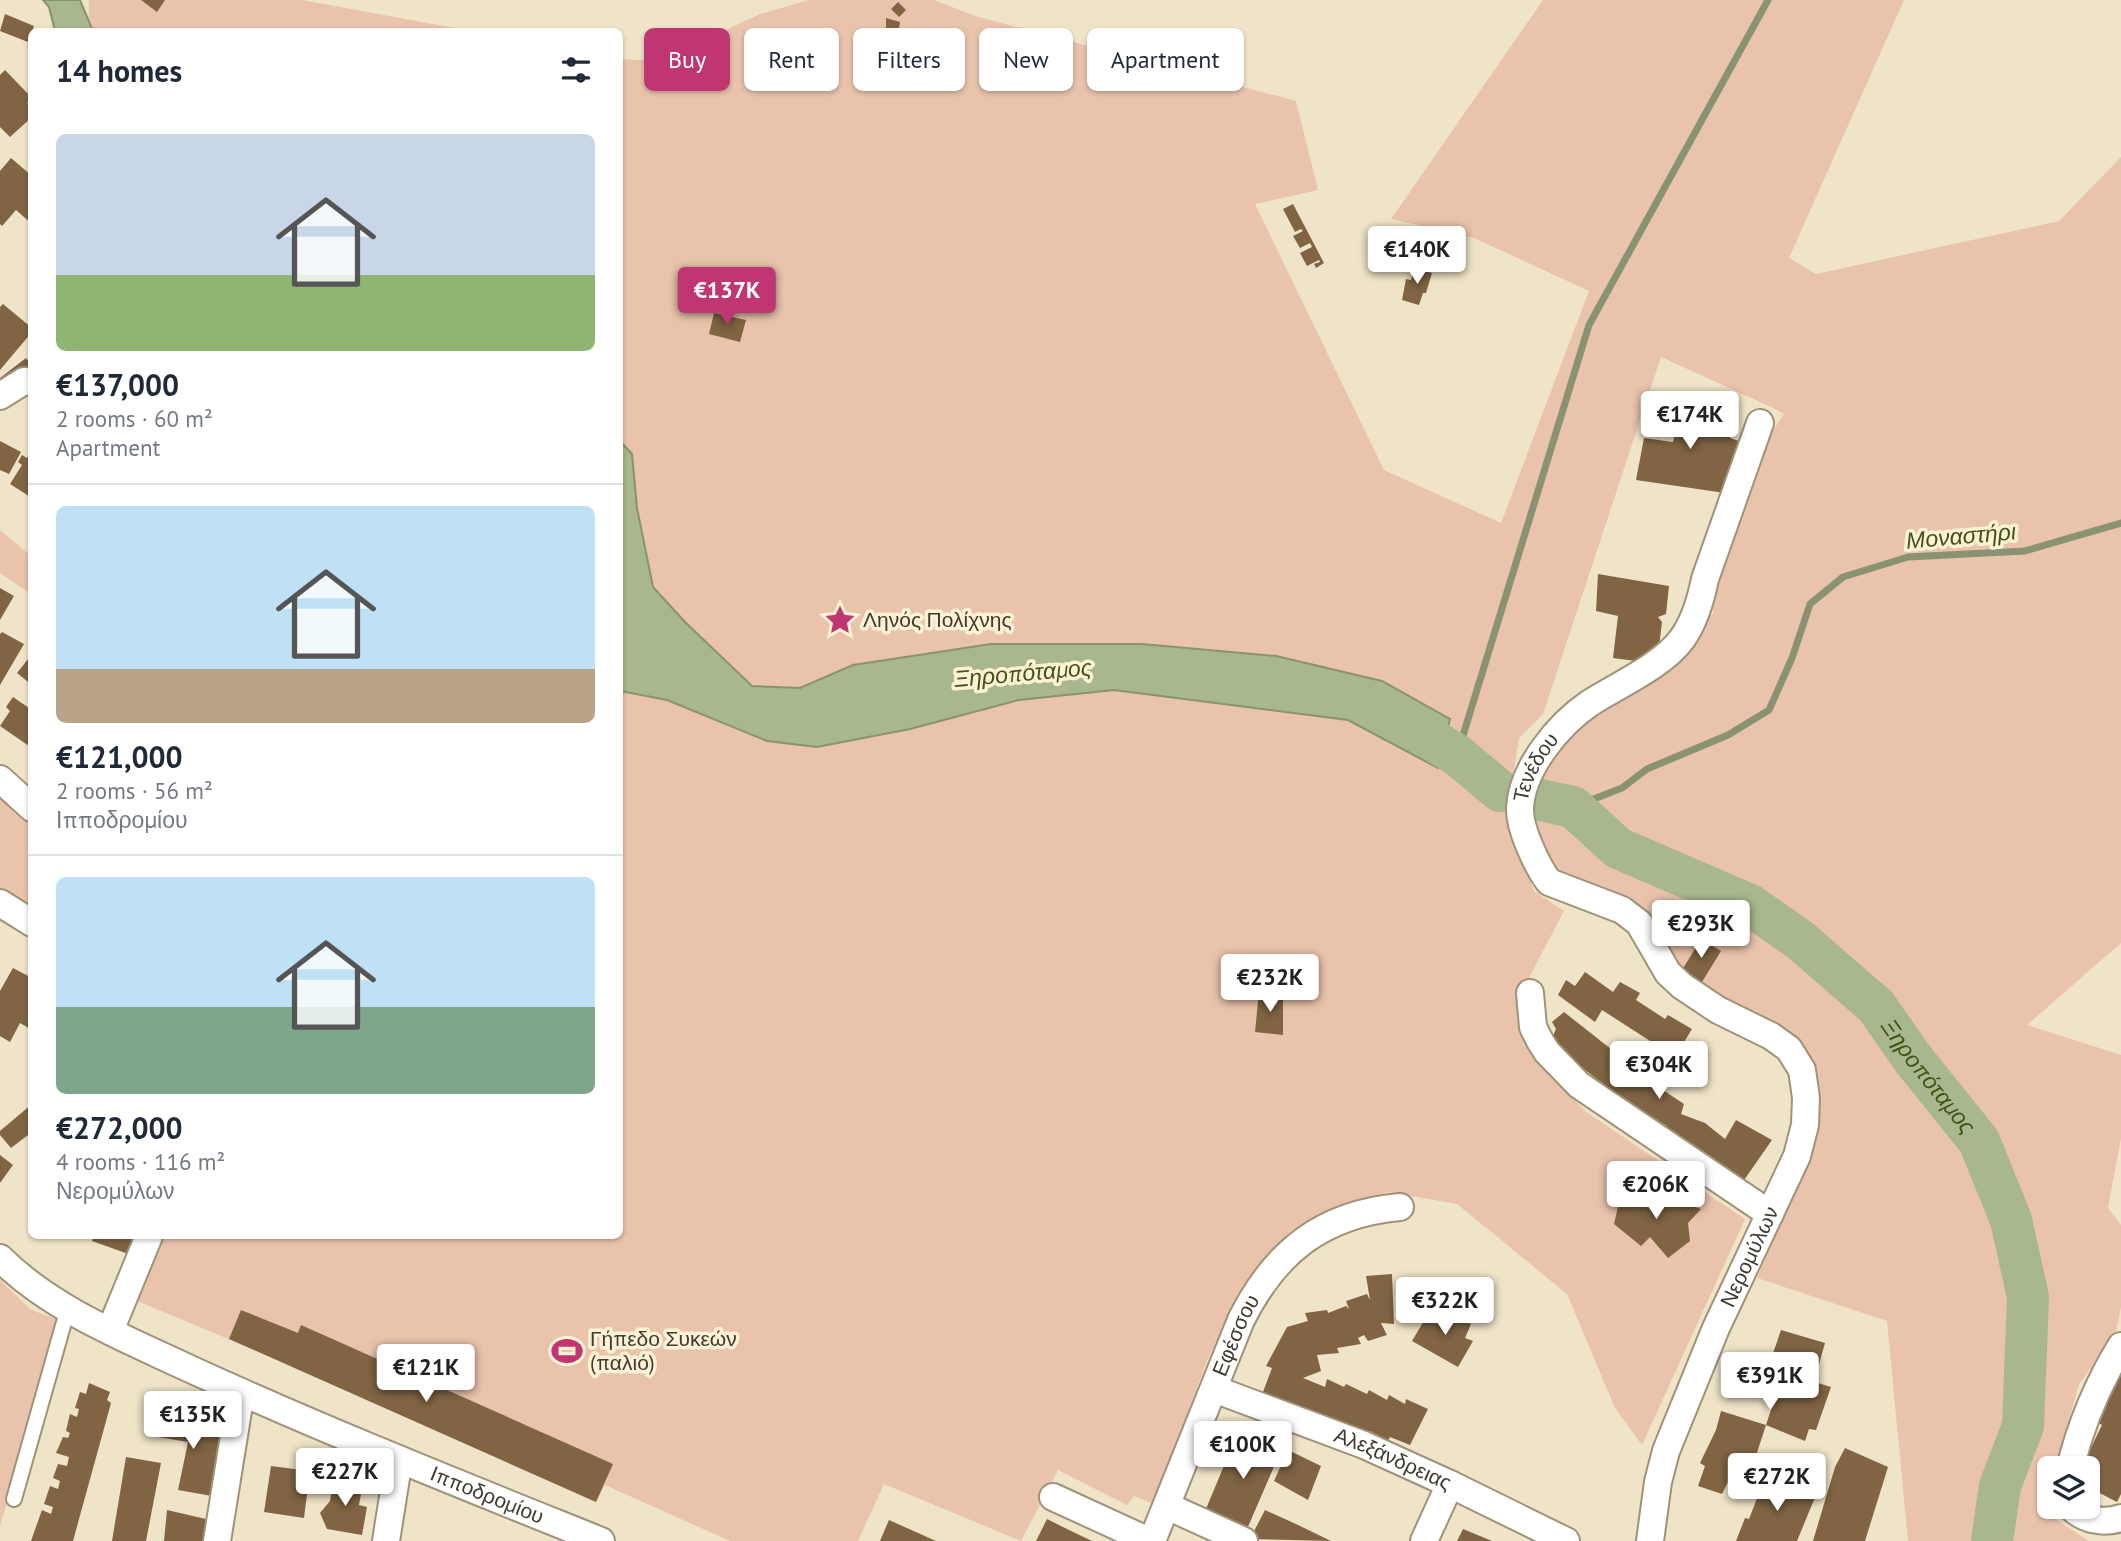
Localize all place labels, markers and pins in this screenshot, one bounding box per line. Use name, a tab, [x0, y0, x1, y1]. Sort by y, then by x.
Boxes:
pin: €140K	[1368, 226, 1466, 286]
pin: €137K	[678, 268, 776, 327]
pin: €174K	[1641, 392, 1739, 451]
place icon: Ληνός Πολίχνης	[823, 603, 857, 637]
place label: Ληνός Πολίχνης	[863, 606, 1012, 633]
pin: €293K	[1652, 900, 1750, 960]
pin: €232K	[1221, 954, 1319, 1014]
pin: €304K	[1610, 1042, 1708, 1101]
pin: €206K	[1607, 1162, 1705, 1221]
pin: €322K	[1396, 1278, 1494, 1337]
place label: Γήπεδο Συκεών (παλιό)	[590, 1325, 737, 1376]
sports icon: Γήπεδο Συκεών (παλιό)	[550, 1334, 584, 1368]
pin: €121K	[377, 1344, 475, 1404]
pin: €391K	[1721, 1352, 1819, 1412]
pin: €135K	[144, 1392, 242, 1451]
pin: €100K	[1194, 1422, 1292, 1481]
pin: €227K	[296, 1448, 394, 1508]
pin: €272K	[1728, 1454, 1826, 1513]

